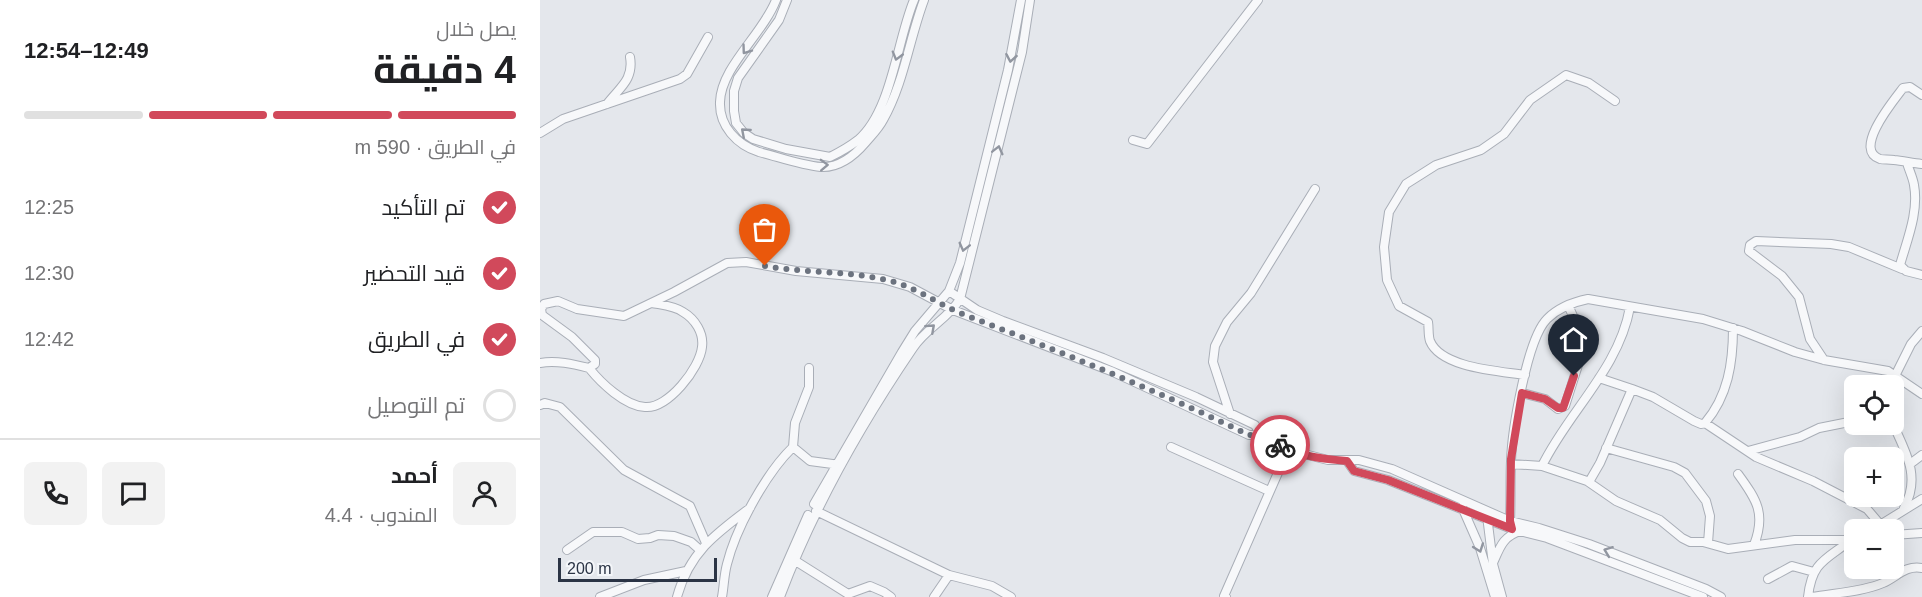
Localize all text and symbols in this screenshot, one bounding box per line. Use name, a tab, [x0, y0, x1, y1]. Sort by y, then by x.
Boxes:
text: يصل خلال	[436, 18, 516, 40]
text: 12:49–12:54	[24, 38, 149, 63]
one-way arrow	[742, 43, 753, 54]
text: 4 دقيقة	[373, 48, 516, 91]
one-way arrow	[892, 50, 904, 61]
one-way arrow	[1005, 53, 1017, 62]
one-way arrow	[742, 128, 752, 139]
text: في الطريق · 590 m	[355, 136, 516, 158]
one-way arrow	[990, 145, 1003, 155]
one-way arrow	[820, 159, 829, 171]
icon: check	[483, 191, 516, 224]
text: تم التأكيد	[382, 195, 465, 220]
text: 12:25	[24, 196, 74, 218]
pin	[739, 204, 790, 266]
icon: bag	[748, 213, 781, 246]
one-way arrow	[958, 242, 971, 252]
icon: check	[483, 257, 516, 290]
text: قيد التحضير	[364, 261, 465, 286]
text: 12:30	[24, 262, 74, 284]
pin	[1548, 314, 1599, 376]
icon: check	[483, 323, 516, 356]
icon: home	[1557, 323, 1590, 356]
one-way arrow	[924, 324, 935, 335]
text: في الطريق	[368, 327, 465, 352]
text: 12:42	[24, 328, 74, 350]
map controls	[1844, 375, 1904, 579]
button: locate	[1844, 375, 1904, 435]
text: تم التوصيل	[367, 393, 465, 418]
courier	[1250, 415, 1310, 475]
icon: bike	[1264, 429, 1297, 462]
button: +	[1844, 447, 1904, 507]
button: phone	[24, 462, 87, 525]
button: chat	[102, 462, 165, 525]
button: person	[453, 462, 516, 525]
text: أحمد	[391, 463, 438, 488]
text: المندوب · 4.4	[325, 504, 438, 526]
button: −	[1844, 519, 1904, 579]
one-way arrow	[1471, 542, 1484, 553]
one-way arrow	[1603, 546, 1614, 559]
scale bar	[558, 555, 717, 582]
text: 200 m	[567, 560, 611, 577]

